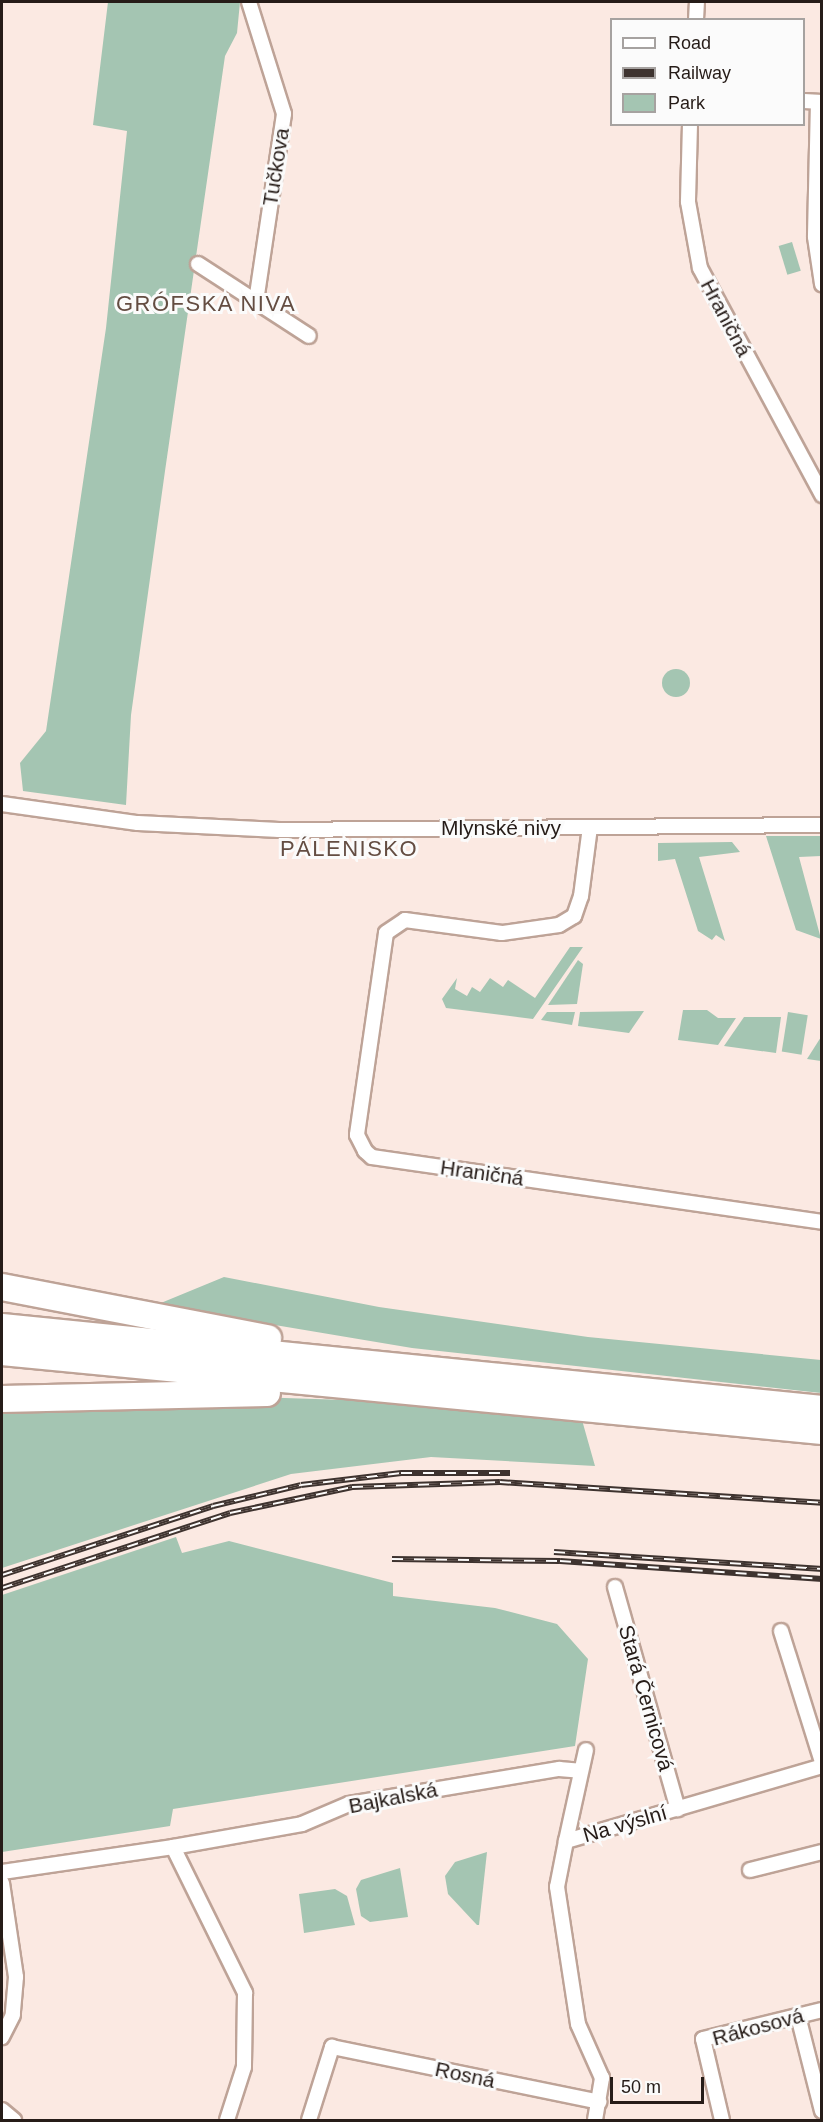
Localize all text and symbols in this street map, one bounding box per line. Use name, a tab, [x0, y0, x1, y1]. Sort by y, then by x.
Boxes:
legend	[610, 18, 805, 126]
text: Road	[668, 33, 711, 53]
text: Railway	[668, 63, 731, 83]
text: Park	[668, 93, 705, 113]
street label: Tučkova	[257, 126, 295, 208]
street label: Hraničná	[695, 275, 757, 361]
district label: GRÓFSKA NIVA	[115, 291, 297, 317]
street label: Mlynské nivy	[441, 815, 561, 841]
district label: PÁLENISKO	[280, 836, 418, 862]
street label: Hraničná	[439, 1155, 525, 1191]
street label: Stará Černicová	[613, 1622, 679, 1774]
street label: Bajkalská	[346, 1777, 440, 1819]
street label: Na výslní	[580, 1800, 670, 1848]
street label: Rákosová	[710, 2003, 806, 2051]
street label: Rosná	[433, 2056, 497, 2094]
scale bar	[613, 2065, 708, 2103]
text: 50 m	[621, 2077, 661, 2097]

